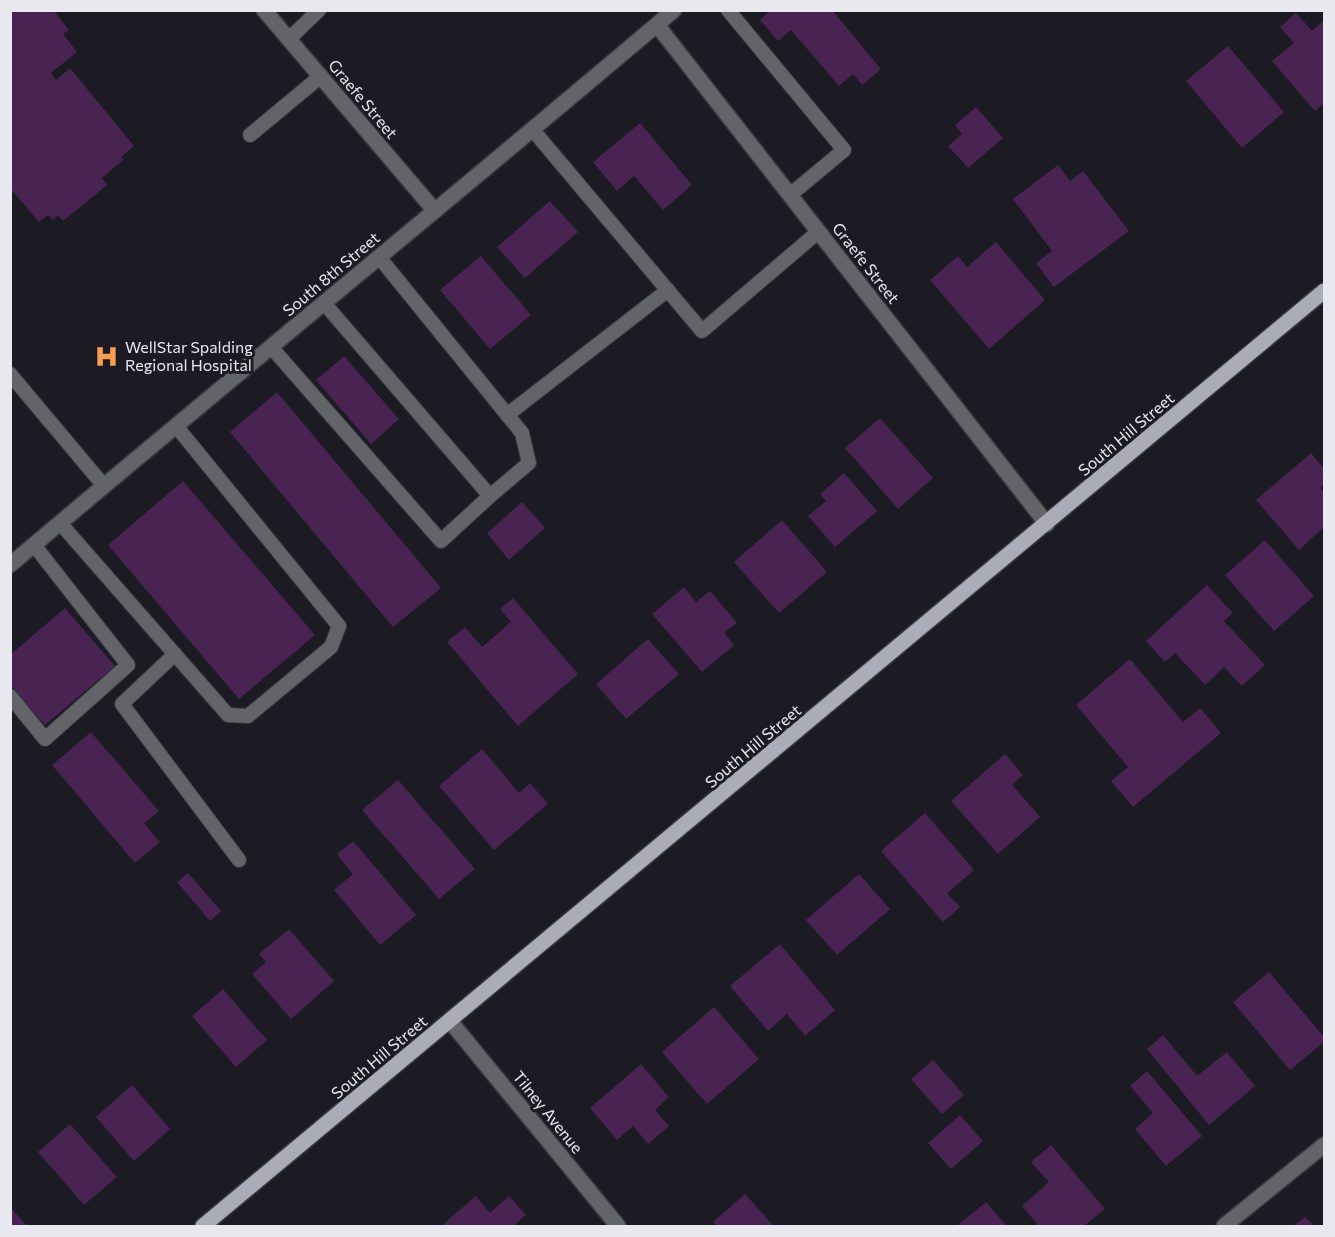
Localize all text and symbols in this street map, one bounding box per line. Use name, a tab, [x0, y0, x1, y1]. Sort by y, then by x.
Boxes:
street label: Graefe Street	[325, 55, 402, 142]
street label: Graefe Street	[829, 219, 904, 307]
street label: South 8th Street	[278, 227, 383, 320]
place label: WellStar Spalding Regional Hospital	[125, 337, 253, 374]
hospital icon: WellStar Spalding Regional Hospital	[94, 343, 120, 369]
street label: South Hill Street	[1074, 388, 1178, 479]
street label: South Hill Street	[701, 700, 805, 791]
street label: South Hill Street	[327, 1011, 431, 1102]
street label: Tilney Avenue	[509, 1067, 587, 1157]

